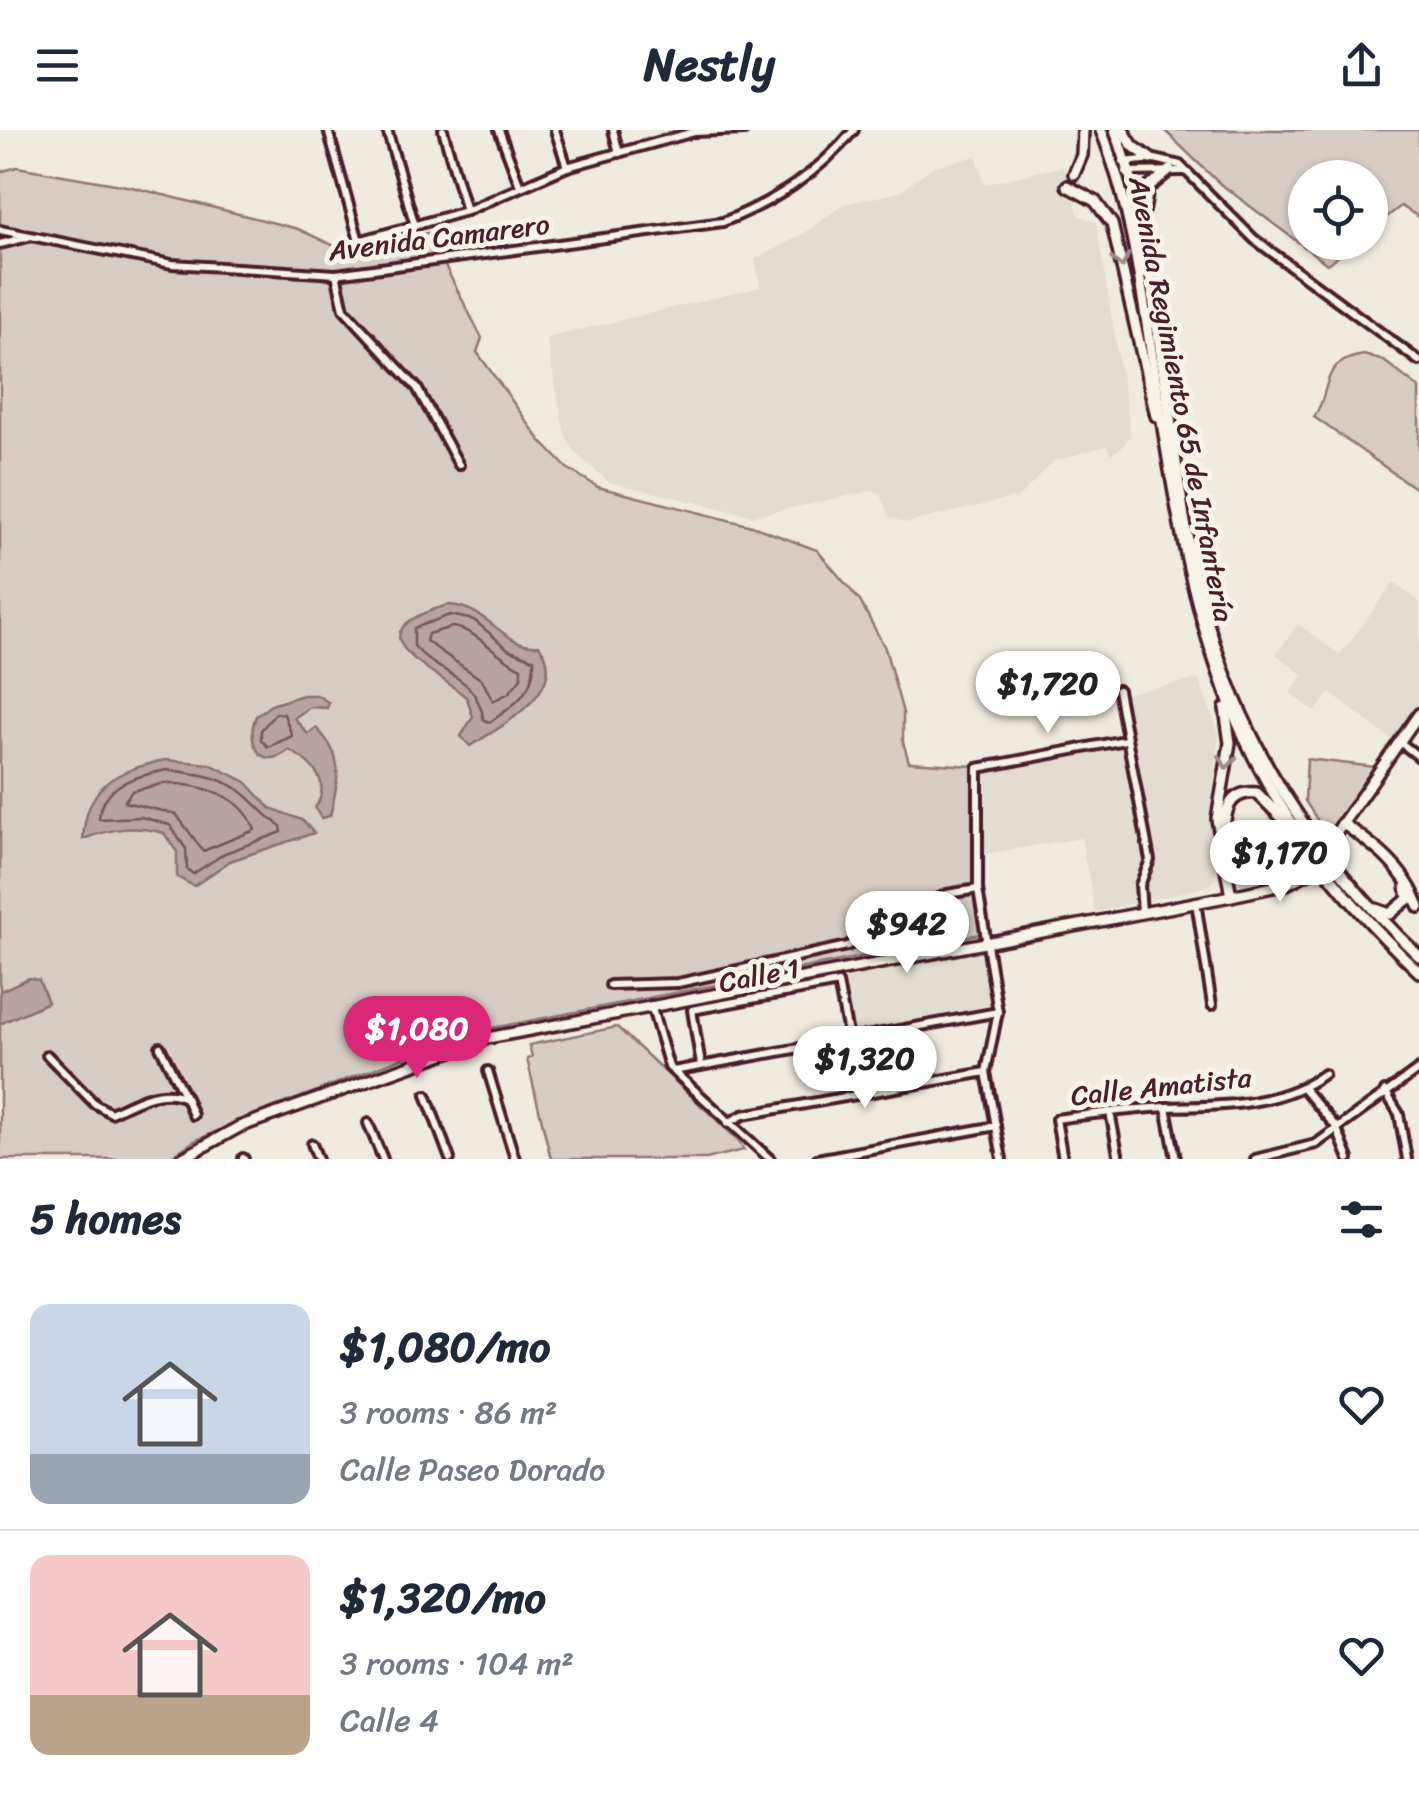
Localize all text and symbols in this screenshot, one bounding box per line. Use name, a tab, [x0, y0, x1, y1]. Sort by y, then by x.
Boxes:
text: Nestly	[644, 25, 775, 105]
icon: menu	[30, 38, 85, 93]
icon: share	[1334, 38, 1389, 93]
map controls	[1288, 160, 1388, 260]
button: locate	[1288, 160, 1388, 260]
street label: Avenida Regimiento 65 de Infantería	[1114, 171, 1249, 626]
street label: Avenida Camarero	[325, 200, 552, 275]
one-way arrow	[1109, 252, 1130, 269]
pin: $1,720	[967, 651, 1129, 736]
text: $1,720	[998, 655, 1098, 712]
one-way arrow	[1218, 754, 1239, 770]
pin: $1,170	[1199, 820, 1361, 905]
text: $1,170	[1232, 824, 1328, 881]
pin: $942	[848, 891, 966, 976]
text: $942	[867, 895, 947, 952]
street label: Calle 1	[715, 944, 804, 1007]
pin: $1,080	[336, 996, 498, 1081]
text: $1,080	[365, 1000, 469, 1057]
pin: $1,320	[784, 1026, 946, 1111]
text: $1,320	[815, 1030, 915, 1087]
street label: Calle Amatista	[1068, 1053, 1255, 1120]
text: 5 homes	[30, 1182, 181, 1256]
icon: filters	[1334, 1192, 1389, 1247]
text: $1,080/mo	[340, 1310, 550, 1384]
icon: home	[110, 1344, 230, 1464]
icon: heart	[1334, 1377, 1389, 1432]
text: 3 rooms · 86 m²	[340, 1384, 557, 1441]
text: Calle Paseo Dorado	[340, 1441, 605, 1498]
text: $1,320/mo	[340, 1561, 546, 1635]
icon: home	[110, 1595, 230, 1715]
icon: heart	[1334, 1628, 1389, 1683]
text: 3 rooms · 104 m²	[340, 1635, 574, 1692]
text: Calle 4	[340, 1692, 439, 1749]

